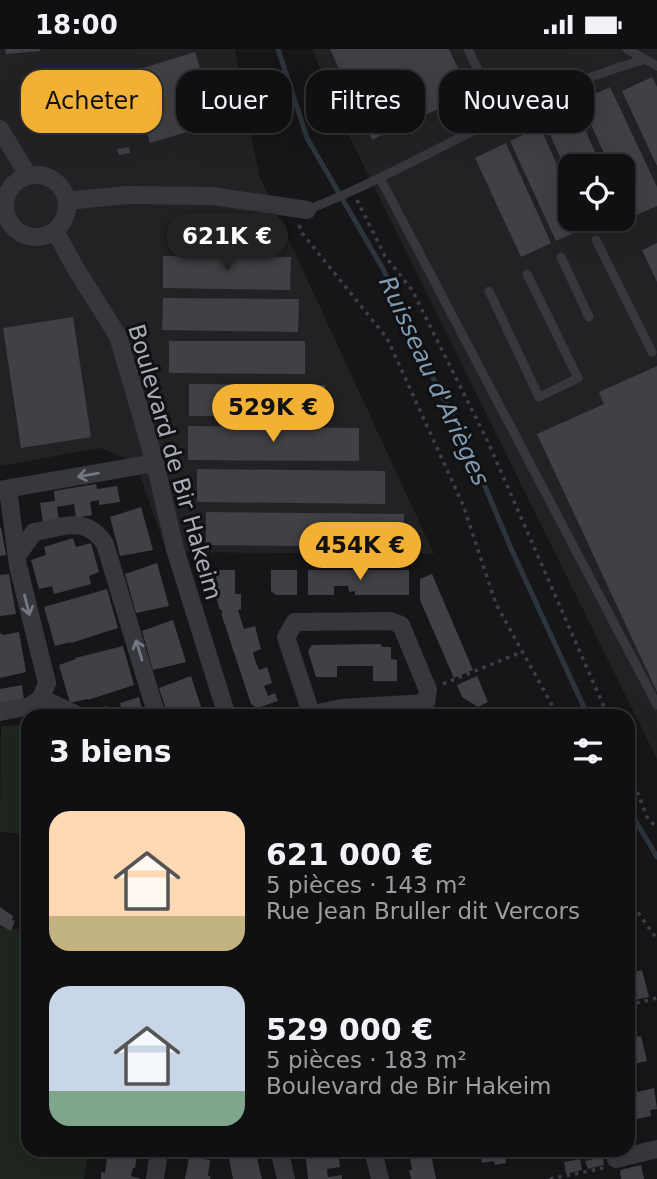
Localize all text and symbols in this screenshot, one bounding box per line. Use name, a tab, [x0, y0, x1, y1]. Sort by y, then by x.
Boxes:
text: 18:00	[35, 10, 118, 40]
chip: Acheter	[21, 70, 162, 133]
chip: Louer	[176, 70, 292, 133]
chip: Filtres	[306, 70, 425, 133]
chip: Nouveau	[439, 70, 594, 133]
map controls	[558, 154, 635, 231]
button: locate	[558, 154, 635, 231]
pin: 621K €	[170, 213, 284, 273]
text: 621K €	[182, 223, 272, 249]
water label: Ruisseau d'Arièges	[373, 272, 495, 490]
street label: Boulevard de Bir Hakeim	[123, 321, 227, 603]
pin: 529K €	[216, 385, 330, 444]
text: 529K €	[228, 394, 318, 420]
one-way arrow	[77, 469, 100, 482]
pin: 454K €	[303, 523, 417, 582]
text: 454K €	[315, 532, 405, 558]
one-way arrow	[21, 593, 34, 615]
one-way arrow	[131, 639, 144, 661]
icon: filters	[569, 732, 607, 770]
text: 3 biens	[49, 734, 172, 769]
text: 621 000 €	[266, 837, 433, 872]
icon: home	[105, 839, 189, 923]
text: 5 pièces · 143 m²	[266, 872, 467, 898]
text: Rue Jean Bruller dit Vercors	[266, 898, 580, 924]
text: 529 000 €	[266, 1012, 433, 1047]
icon: home	[105, 1014, 189, 1098]
text: 5 pièces · 183 m²	[266, 1047, 467, 1073]
text: Boulevard de Bir Hakeim	[266, 1073, 551, 1099]

